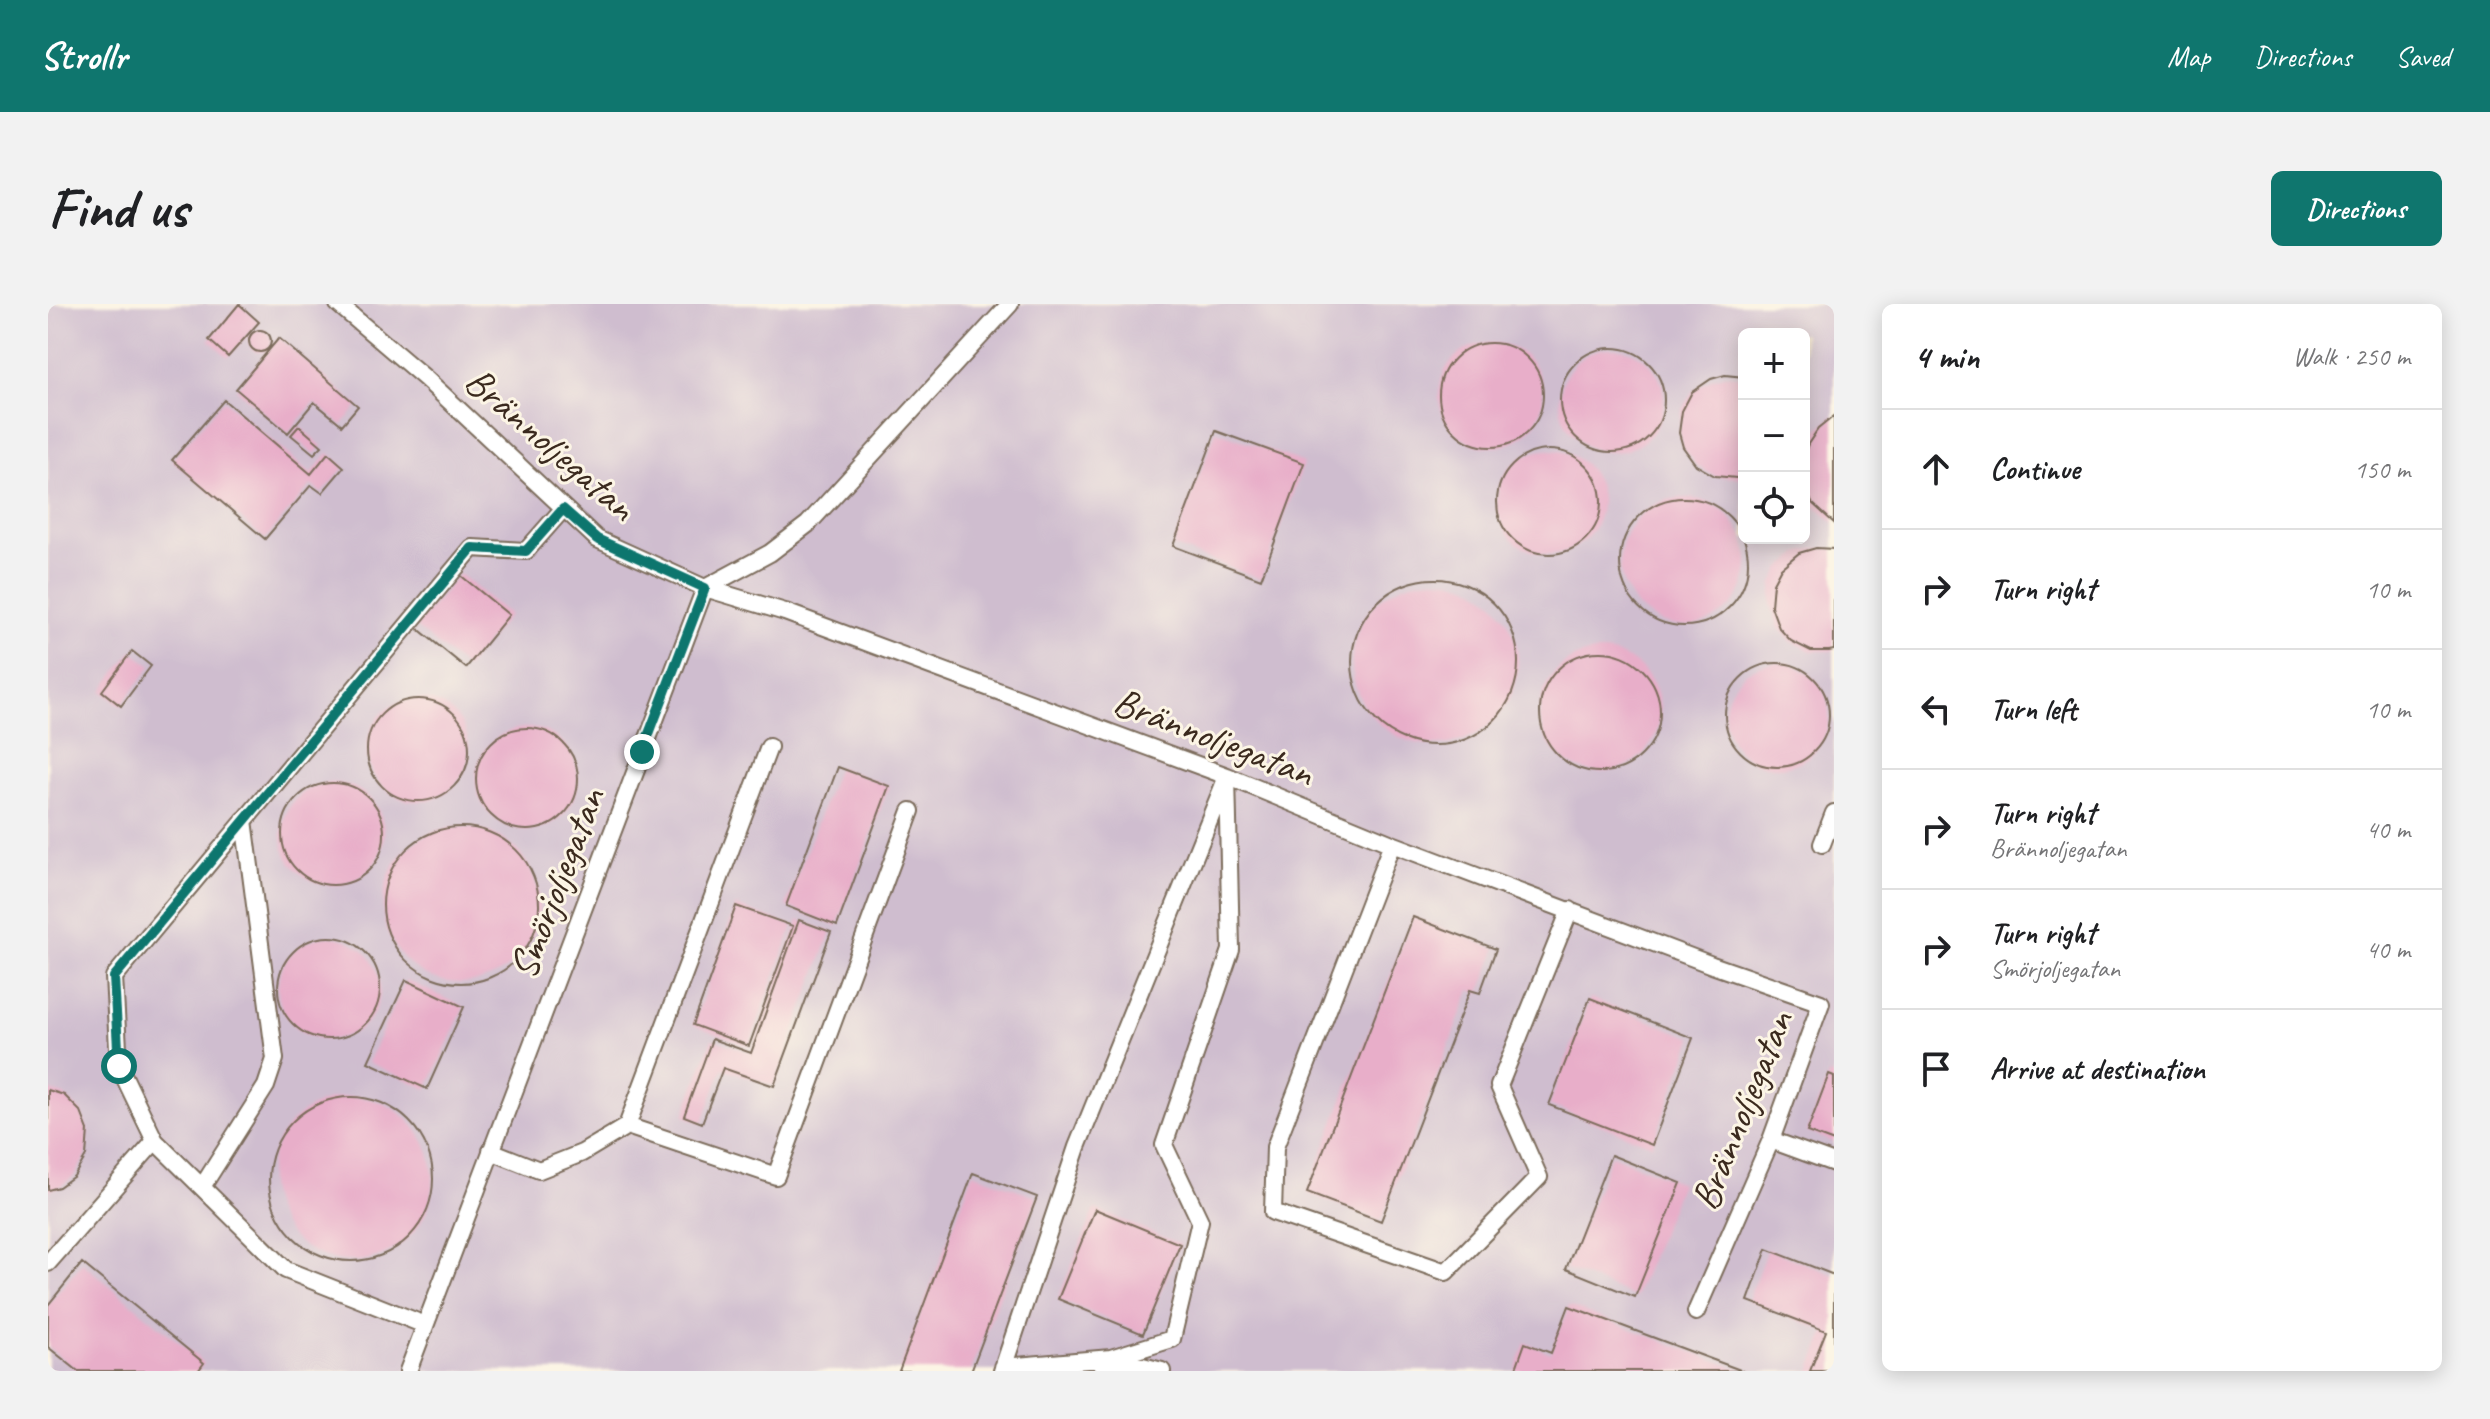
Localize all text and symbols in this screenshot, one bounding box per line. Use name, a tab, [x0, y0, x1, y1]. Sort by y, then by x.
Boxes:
text: Strollr	[40, 33, 127, 80]
text: Map	[2167, 39, 2210, 74]
text: Directions	[2254, 39, 2352, 74]
text: Saved	[2396, 39, 2450, 74]
button: Directions	[2271, 171, 2442, 246]
text: Find us	[48, 173, 188, 244]
map controls	[1738, 328, 1810, 544]
button: +	[1738, 328, 1810, 400]
text: 4 min	[1914, 335, 1979, 378]
text: Walk · 250 m	[2293, 340, 2410, 373]
street label: Brännoljegatan	[455, 356, 647, 532]
button: −	[1738, 400, 1810, 472]
icon: ahead	[1914, 447, 1958, 491]
text: Continue	[1990, 450, 2080, 488]
text: 150 m	[2354, 453, 2410, 486]
button: locate	[1738, 472, 1810, 544]
icon: right	[1914, 567, 1958, 611]
text: Turn right	[1990, 570, 2095, 608]
text: 10 m	[2366, 573, 2410, 606]
street label: Brännoljegatan	[1107, 676, 1322, 798]
icon: left	[1914, 687, 1958, 731]
text: Turn left	[1990, 690, 2077, 728]
text: 10 m	[2366, 693, 2410, 726]
route end	[624, 734, 660, 770]
street label: Smörjoljegatan	[498, 780, 616, 986]
text: Turn right	[1990, 794, 2095, 832]
icon: right	[1914, 807, 1958, 851]
text: 40 m	[2366, 813, 2410, 846]
text: Brännoljegatan	[1990, 832, 2127, 865]
text: Turn right	[1990, 914, 2095, 952]
icon: right	[1914, 927, 1958, 971]
text: 40 m	[2366, 933, 2410, 966]
text: Smörjoljegatan	[1990, 952, 2120, 985]
street label: Brännoljegatan	[1679, 1003, 1805, 1217]
icon: arrive	[1914, 1047, 1958, 1091]
route start	[101, 1048, 137, 1084]
text: Arrive at destination	[1990, 1050, 2205, 1088]

